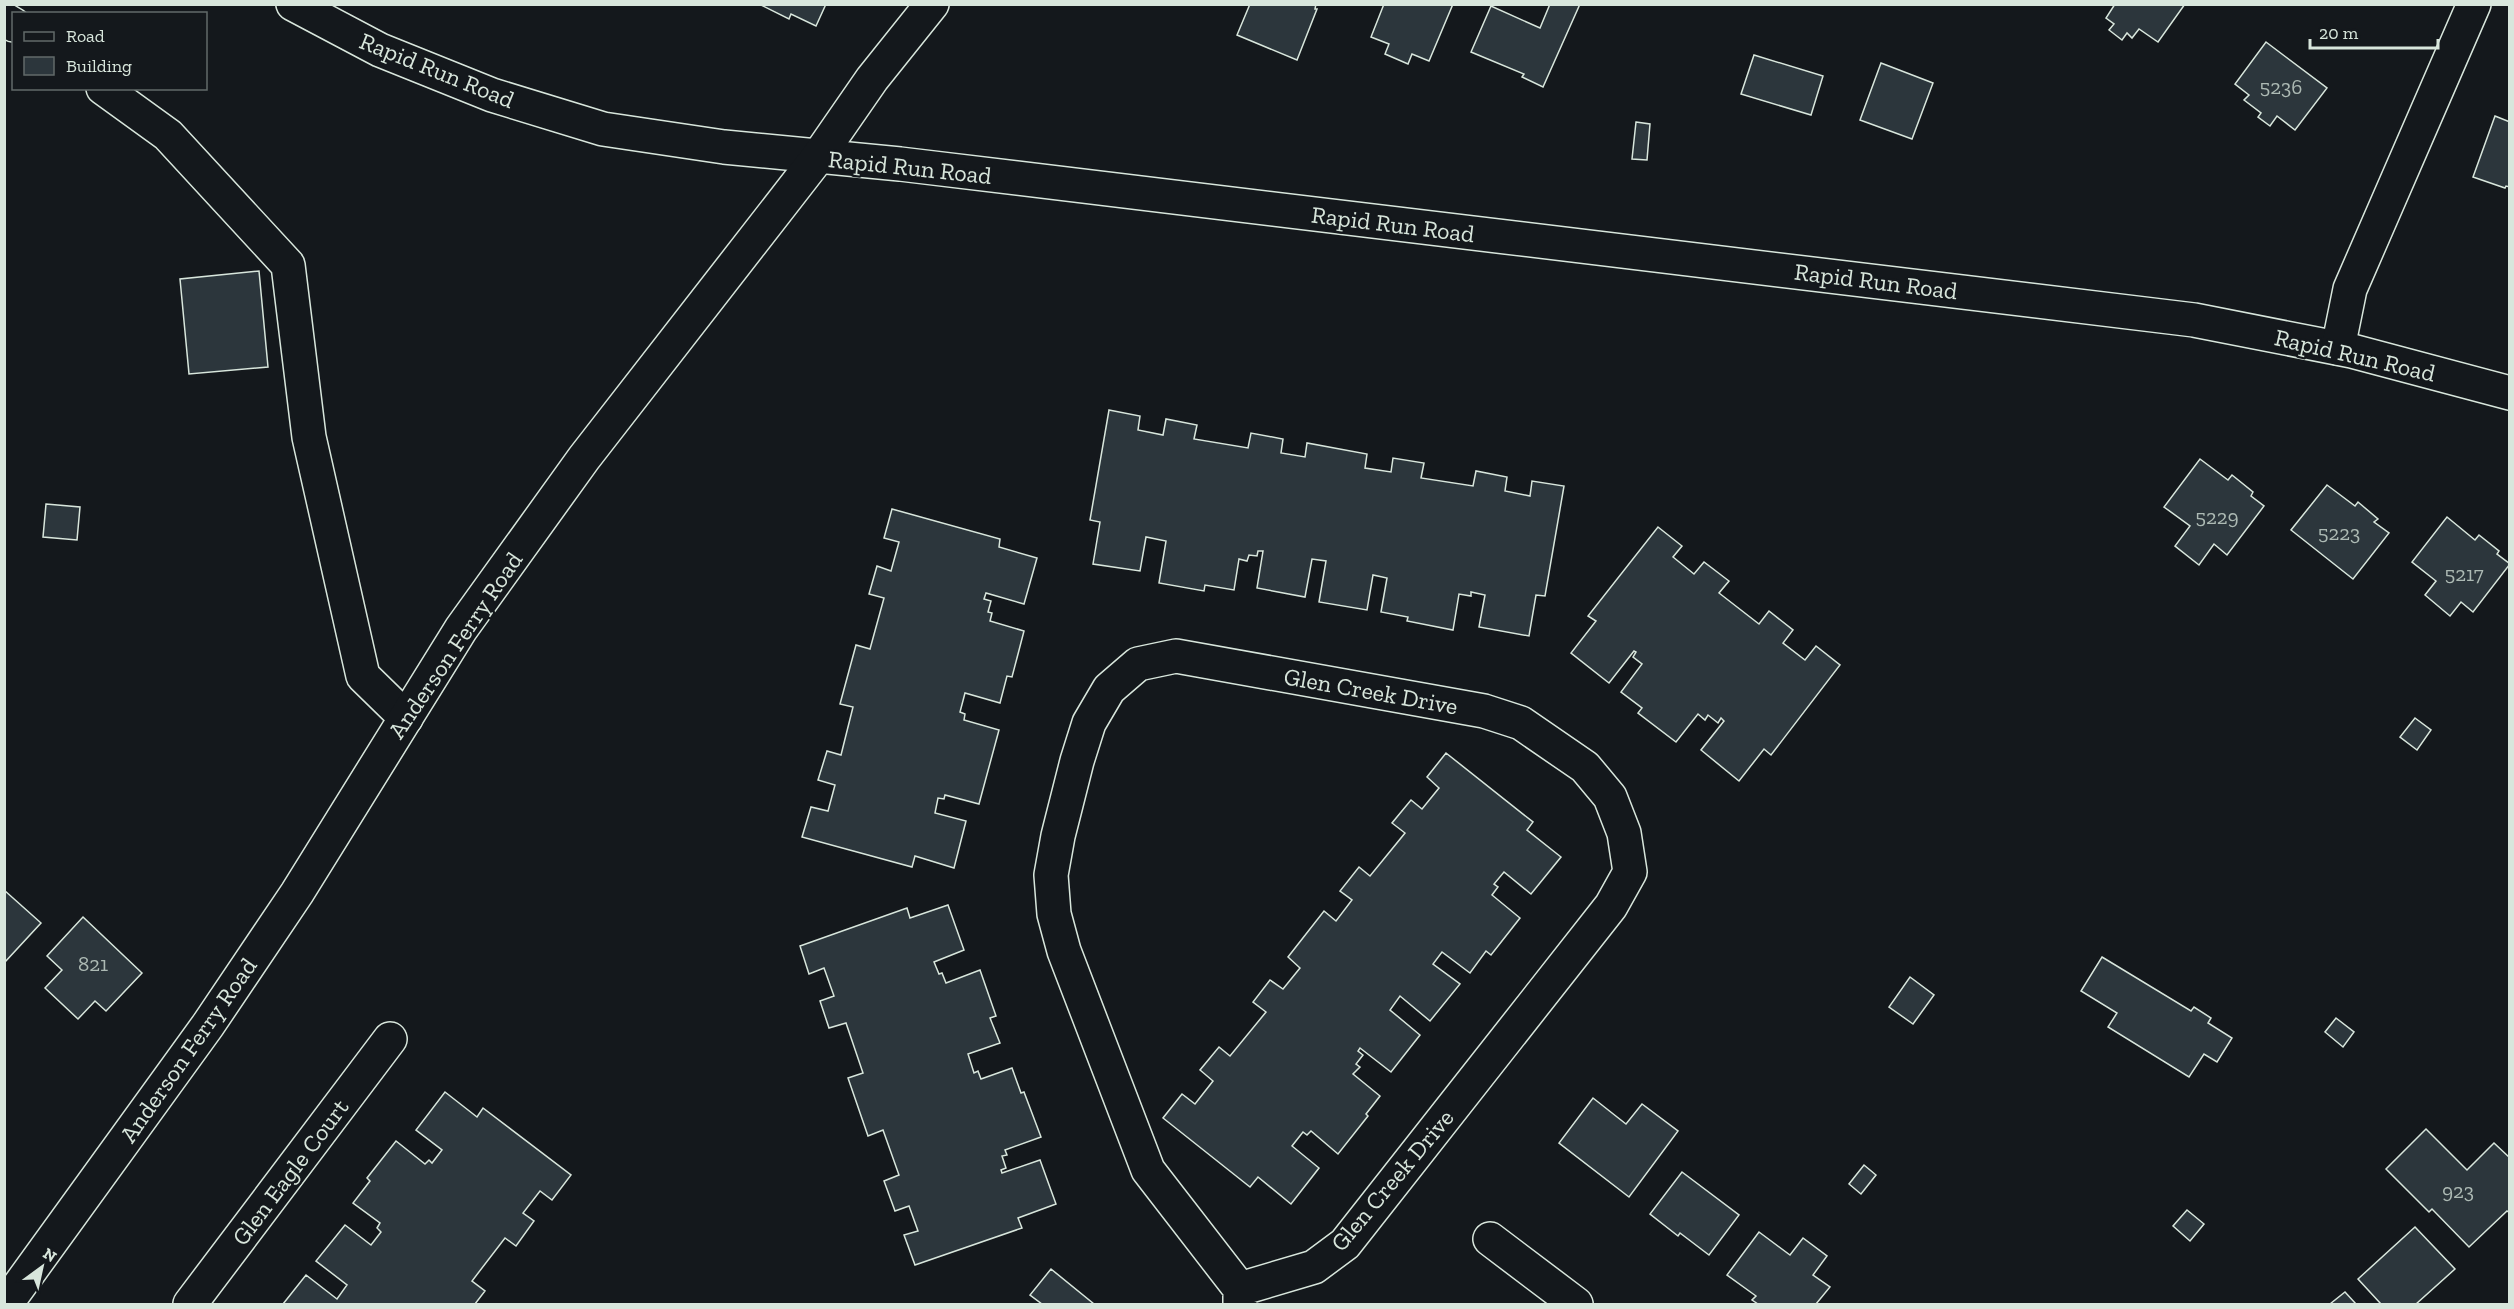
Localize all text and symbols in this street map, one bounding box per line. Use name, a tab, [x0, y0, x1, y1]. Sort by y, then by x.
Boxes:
legend	[12, 12, 207, 90]
scale bar	[2310, 12, 2438, 50]
text: 20 m	[2319, 22, 2359, 44]
text: Road	[66, 25, 105, 47]
street label: Rapid Run Road	[356, 26, 518, 114]
text: Building	[66, 55, 132, 77]
house number: 5236	[2260, 74, 2303, 99]
street label: Rapid Run Road	[827, 144, 993, 190]
street label: Rapid Run Road	[1310, 200, 1476, 248]
street label: Rapid Run Road	[1793, 257, 1959, 305]
street label: Rapid Run Road	[2272, 322, 2438, 388]
house number: 5229	[2195, 504, 2239, 529]
house number: 5223	[2318, 520, 2360, 545]
street label: Anderson Ferry Road	[382, 546, 528, 744]
house number: 5217	[2444, 561, 2484, 586]
street label: Glen Creek Drive	[1282, 661, 1460, 721]
house number: 821	[78, 951, 108, 976]
street label: Anderson Ferry Road	[113, 952, 263, 1148]
street label: Glen Eagle Court	[226, 1093, 354, 1251]
street label: Glen Creek Drive	[1324, 1103, 1460, 1257]
house number: 923	[2442, 1178, 2474, 1203]
north arrow	[12, 1237, 72, 1297]
text: N	[40, 1244, 60, 1266]

